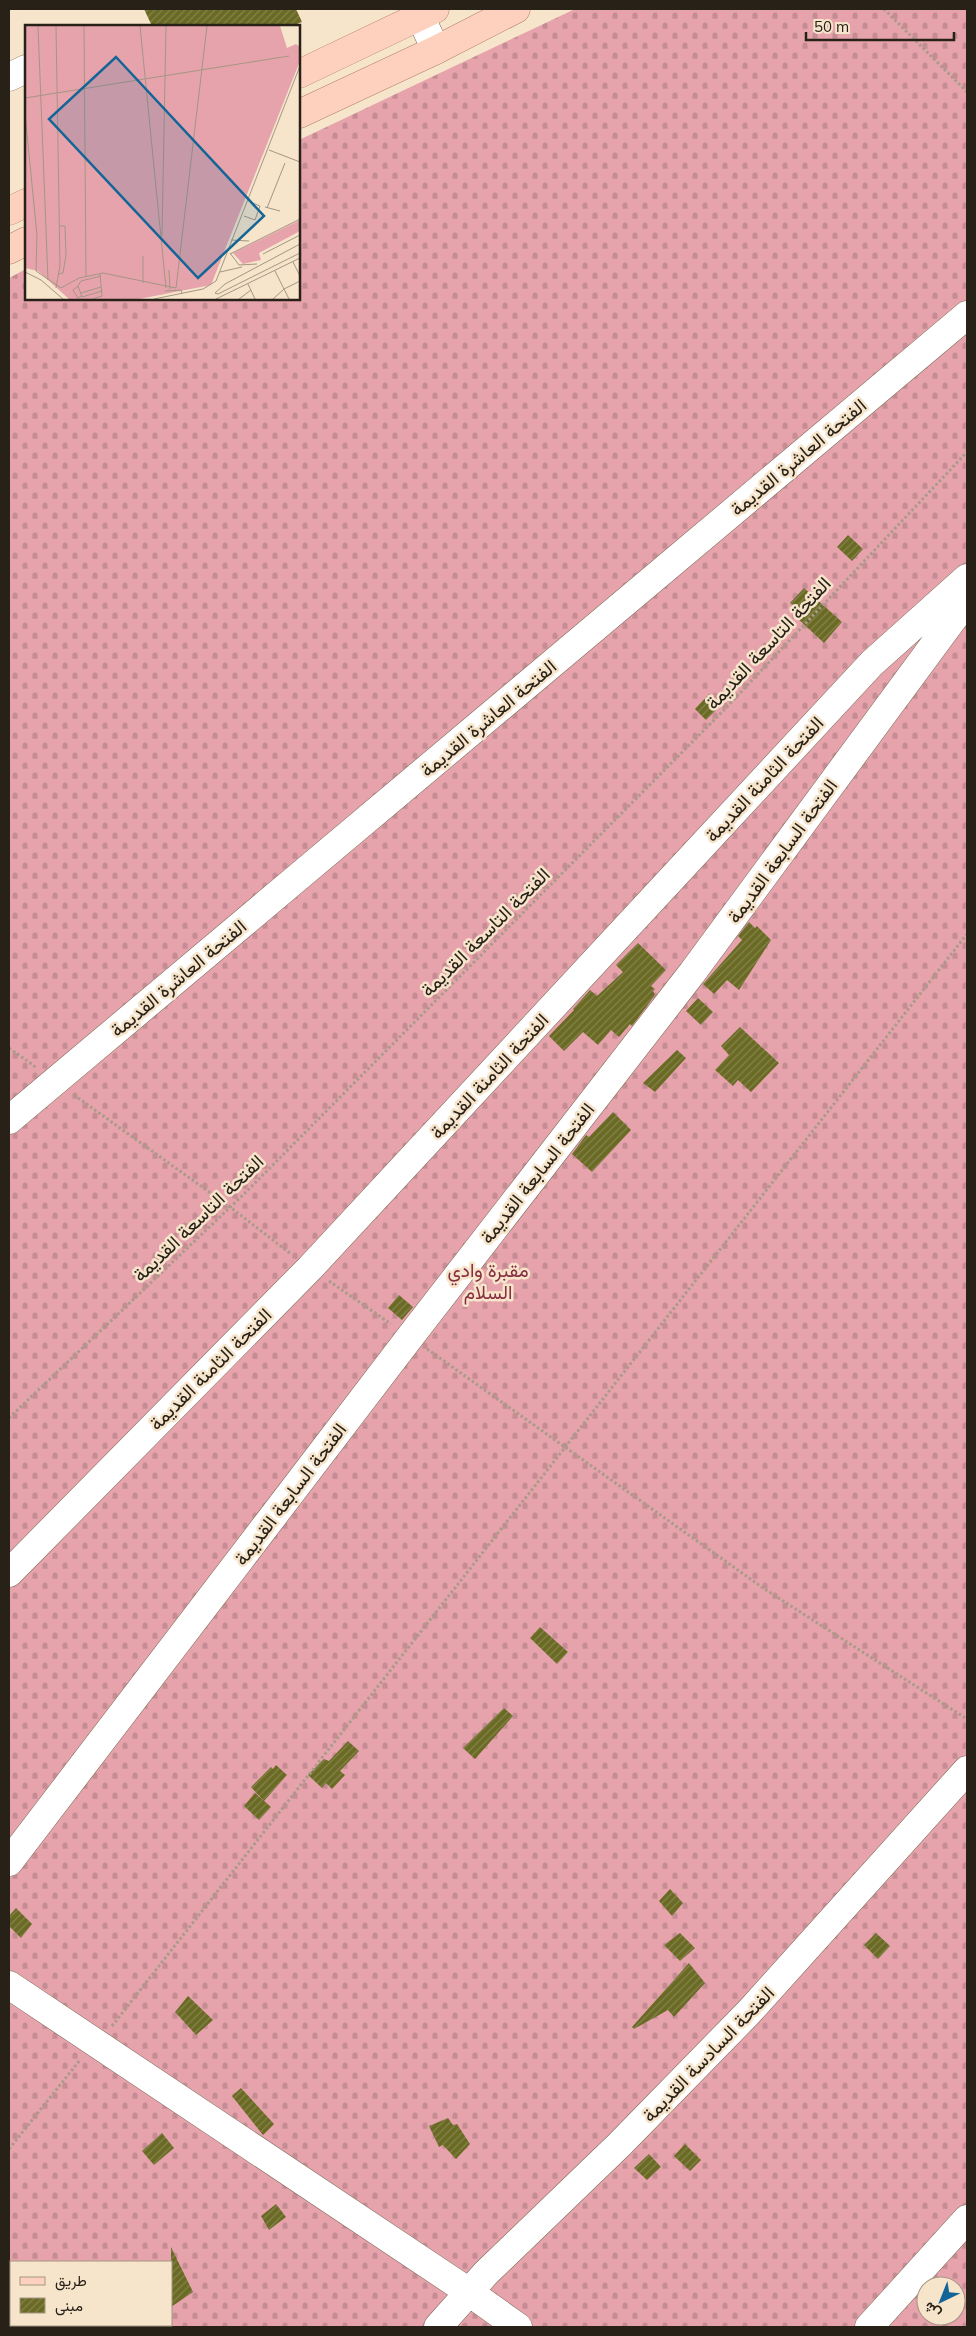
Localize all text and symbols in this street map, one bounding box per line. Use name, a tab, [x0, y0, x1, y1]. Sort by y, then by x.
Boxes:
scale bar	[806, 10, 954, 42]
text: 50 m	[814, 17, 849, 36]
inset map	[25, 25, 300, 300]
street label: الفتحة العاشرة القديمة	[725, 393, 871, 521]
street label: الفتحة التاسعة القديمة	[700, 572, 836, 714]
street label: الفتحة العاشرة القديمة	[415, 654, 561, 782]
street label: الفتحة الثامنة القديمة	[699, 711, 829, 847]
street label: الفتحة السابعة القديمة	[722, 774, 842, 928]
street label: الفتحة التاسعة القديمة	[415, 862, 555, 1002]
street label: الفتحة العاشرة القديمة	[105, 914, 251, 1042]
street label: الفتحة الثامنة القديمة	[424, 1008, 554, 1144]
street label: الفتحة السابعة القديمة	[475, 1098, 599, 1248]
street label: الفتحة التاسعة القديمة	[128, 1149, 268, 1287]
park label: مقبرة وادي السلام	[447, 1258, 529, 1305]
street label: الفتحة الثامنة القديمة	[144, 1303, 276, 1435]
street label: الفتحة السابعة القديمة	[229, 1418, 351, 1570]
street label: الفتحة السادسة القديمة	[637, 1981, 779, 2127]
legend	[10, 2261, 172, 2326]
text: طريق	[55, 2271, 87, 2291]
north arrow	[916, 2276, 966, 2326]
text: مبنى	[55, 2296, 83, 2316]
text: ش	[920, 2298, 944, 2323]

